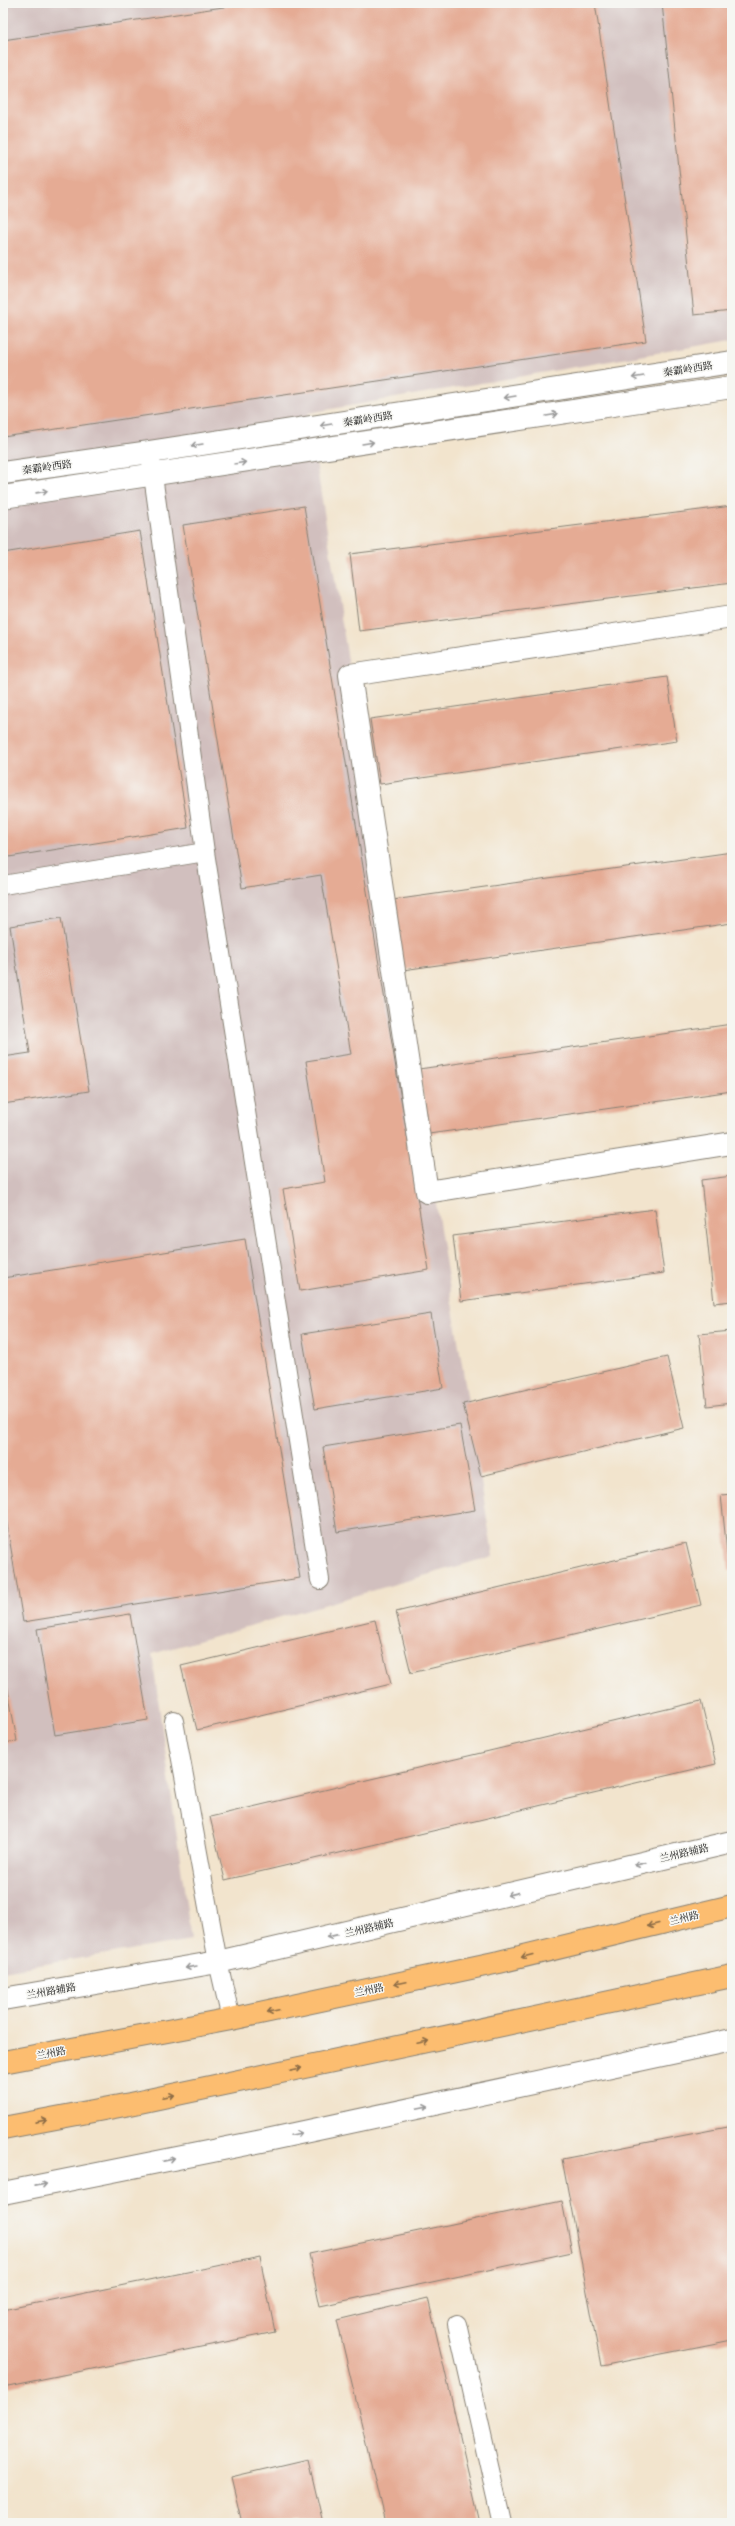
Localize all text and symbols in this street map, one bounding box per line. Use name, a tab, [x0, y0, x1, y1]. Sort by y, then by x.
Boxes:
street label: 秦霸岭西路	[662, 359, 714, 379]
one-way arrow	[632, 373, 645, 381]
one-way arrow	[504, 393, 517, 401]
street label: 秦霸岭西路	[342, 409, 394, 429]
one-way arrow	[545, 411, 558, 419]
one-way arrow	[320, 421, 333, 429]
one-way arrow	[361, 439, 374, 447]
one-way arrow	[191, 441, 204, 449]
street label: 秦霸岭西路	[21, 457, 73, 477]
one-way arrow	[233, 459, 246, 467]
one-way arrow	[35, 488, 48, 496]
street label: 兰州路辅路	[658, 1841, 710, 1865]
one-way arrow	[633, 1860, 646, 1868]
one-way arrow	[507, 1891, 520, 1898]
street label: 兰州路	[668, 1908, 700, 1928]
street label: 兰州路辅路	[343, 1916, 395, 1940]
one-way arrow	[647, 1922, 660, 1929]
one-way arrow	[326, 1933, 339, 1941]
one-way arrow	[521, 1952, 534, 1960]
one-way arrow	[185, 1963, 198, 1971]
street label: 兰州路辅路	[25, 1980, 77, 2002]
one-way arrow	[394, 1980, 407, 1988]
street label: 兰州路	[353, 1981, 385, 1999]
one-way arrow	[267, 2007, 280, 2015]
one-way arrow	[416, 2037, 429, 2045]
street label: 兰州路	[35, 2044, 67, 2062]
one-way arrow	[289, 2064, 302, 2072]
one-way arrow	[162, 2091, 175, 2099]
one-way arrow	[416, 2102, 429, 2110]
one-way arrow	[34, 2117, 47, 2125]
one-way arrow	[289, 2129, 302, 2137]
one-way arrow	[162, 2155, 175, 2163]
one-way arrow	[34, 2181, 47, 2189]

